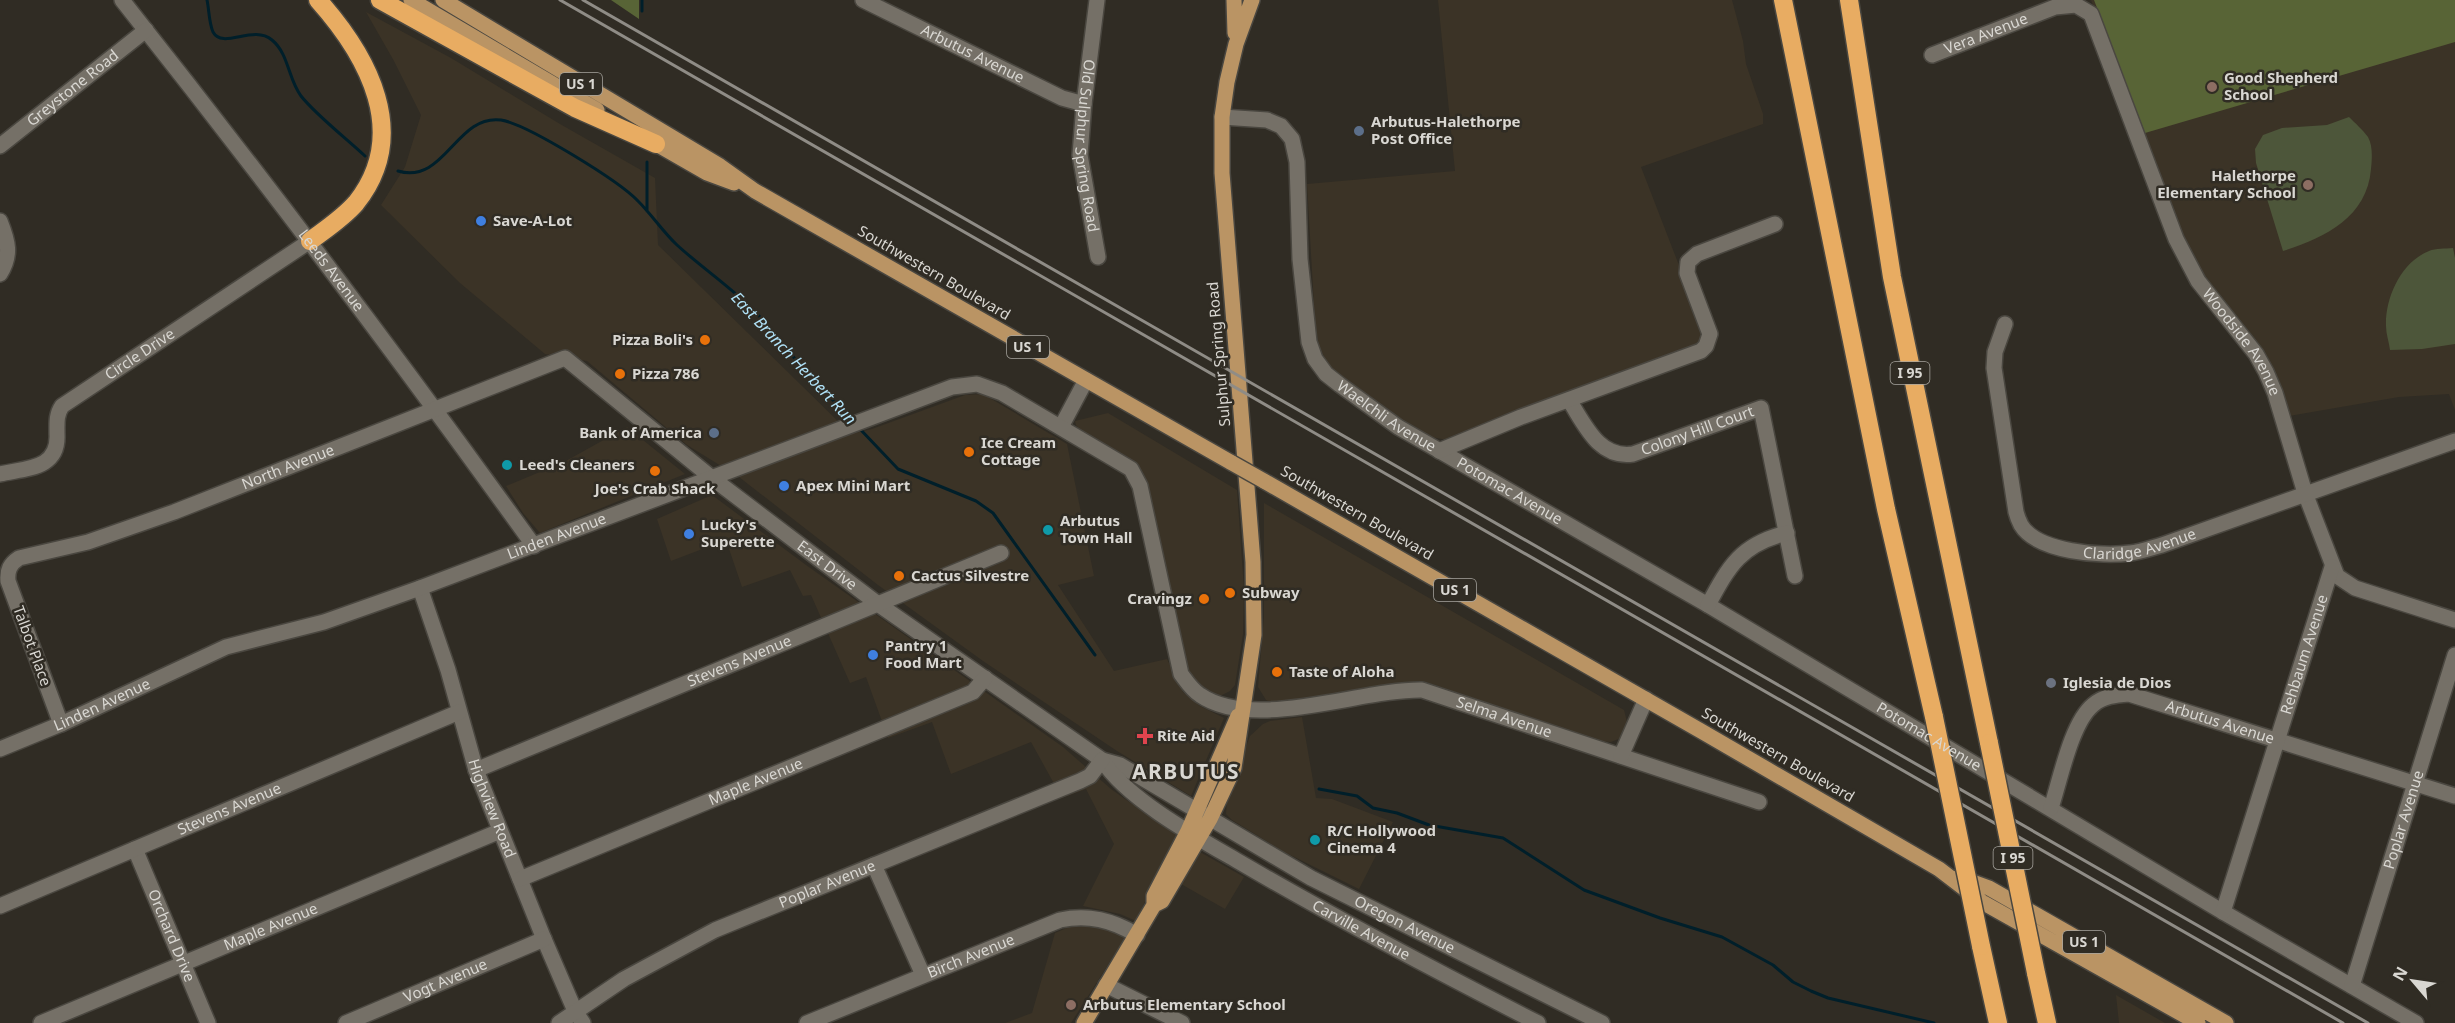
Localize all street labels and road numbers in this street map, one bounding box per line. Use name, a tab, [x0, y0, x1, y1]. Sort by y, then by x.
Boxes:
street label: Vera Avenue	[1941, 8, 2030, 58]
street label: Arbutus Avenue	[918, 19, 1028, 87]
street label: Greystone Road	[22, 45, 122, 130]
street label: Old Sulphur Spring Road	[1071, 58, 1104, 233]
road number: US 1	[560, 73, 602, 95]
street label: Southwestern Boulevard	[854, 220, 1015, 324]
street label: Leeds Avenue	[295, 225, 369, 315]
street label: Sulphur Spring Road	[1202, 281, 1234, 427]
street label: Woodside Avenue	[2199, 284, 2286, 398]
street label: Circle Drive	[100, 323, 178, 384]
road number: US 1	[1007, 336, 1049, 358]
road number: I 95	[1890, 362, 1930, 384]
street label: Waelchli Avenue	[1334, 375, 1440, 456]
street label: Colony Hill Court	[1638, 400, 1757, 459]
street label: North Avenue	[238, 439, 337, 493]
street label: Potomac Avenue	[1453, 452, 1567, 528]
street label: Southwestern Boulevard	[1277, 460, 1438, 564]
street label: Linden Avenue	[504, 508, 609, 563]
street label: Claridge Avenue	[2082, 523, 2198, 563]
street label: East Drive	[794, 535, 862, 594]
road number: US 1	[1434, 579, 1476, 601]
street label: Rehbaum Avenue	[2275, 592, 2332, 717]
street label: Talbot Place	[9, 603, 57, 689]
street label: Stevens Avenue	[684, 630, 794, 691]
street label: Linden Avenue	[50, 673, 153, 735]
street label: Selma Avenue	[1454, 691, 1555, 742]
street label: Arbutus Avenue	[2163, 695, 2277, 748]
street label: Potomac Avenue	[1873, 697, 1986, 775]
street label: Southwestern Boulevard	[1698, 702, 1859, 806]
street label: Maple Avenue	[705, 752, 805, 809]
street label: Highview Road	[464, 756, 521, 861]
street label: Poplar Avenue	[2378, 768, 2428, 871]
street label: Stevens Avenue	[174, 777, 284, 839]
road number: I 95	[1994, 847, 2032, 869]
street label: Poplar Avenue	[776, 855, 878, 912]
street label: Orchard Drive	[144, 886, 201, 985]
street label: Oregon Avenue	[1351, 890, 1459, 957]
street label: Carville Avenue	[1309, 895, 1414, 964]
street label: Maple Avenue	[220, 897, 320, 955]
street label: Birch Avenue	[924, 929, 1017, 982]
road number: US 1	[2063, 931, 2105, 953]
street label: Vogt Avenue	[400, 953, 490, 1006]

